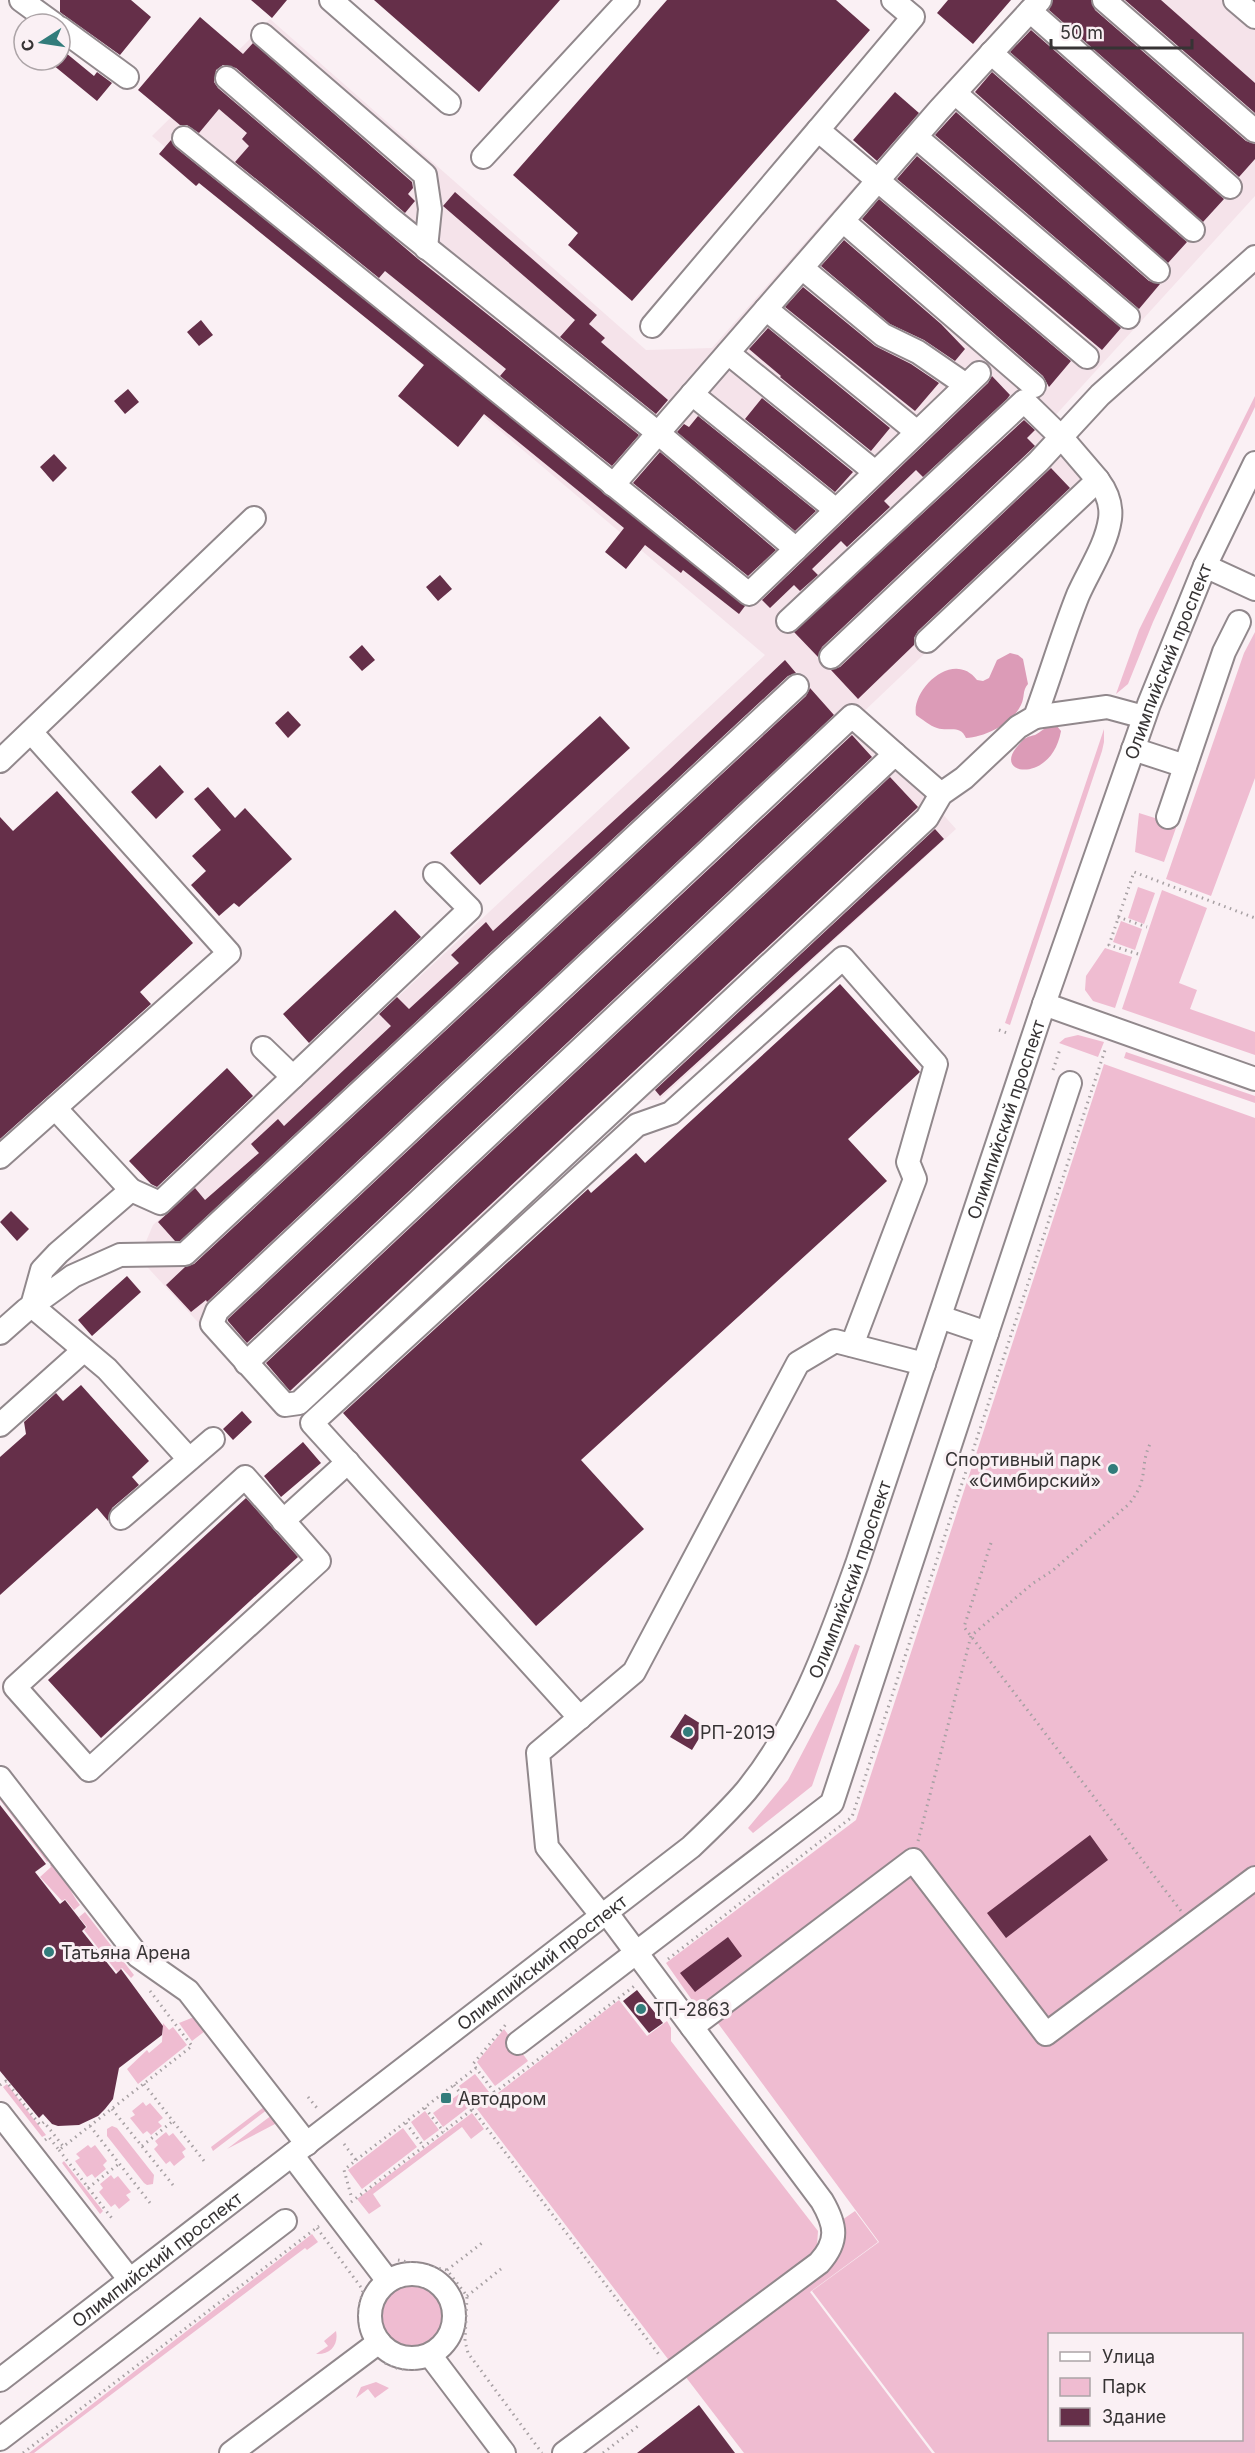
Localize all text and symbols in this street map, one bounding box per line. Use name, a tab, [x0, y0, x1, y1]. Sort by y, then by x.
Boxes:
north arrow	[12, 12, 72, 72]
scale bar	[1051, 12, 1192, 50]
text: 50 m	[1060, 22, 1103, 43]
text: С	[16, 37, 38, 53]
street label: Олимпийский проспект	[1120, 560, 1216, 762]
street label: Олимпийский проспект	[962, 1016, 1049, 1222]
place label: Спортивный парк «Симбирский»	[945, 1449, 1101, 1491]
marker: Спортивный парк «Симбирский»	[1106, 1462, 1120, 1476]
street label: Олимпийский проспект	[804, 1477, 895, 1682]
place label: РП-201Э	[700, 1722, 775, 1743]
marker: РП-201Э	[681, 1725, 695, 1739]
street label: Олимпийский проспект	[452, 1890, 631, 2034]
place label: Татьяна Арена	[61, 1942, 191, 1963]
marker: Татьяна Арена	[42, 1945, 56, 1959]
place label: ТП-2863	[653, 1999, 730, 2020]
marker: ТП-2863	[634, 2002, 648, 2016]
place label: Автодром	[458, 2088, 546, 2109]
marker: Автодром	[439, 2091, 453, 2105]
street label: Олимпийский проспект	[68, 2187, 246, 2331]
legend	[1048, 2333, 1243, 2441]
text: Улица	[1102, 2346, 1155, 2367]
text: Парк	[1102, 2376, 1147, 2397]
text: Здание	[1102, 2406, 1166, 2427]

